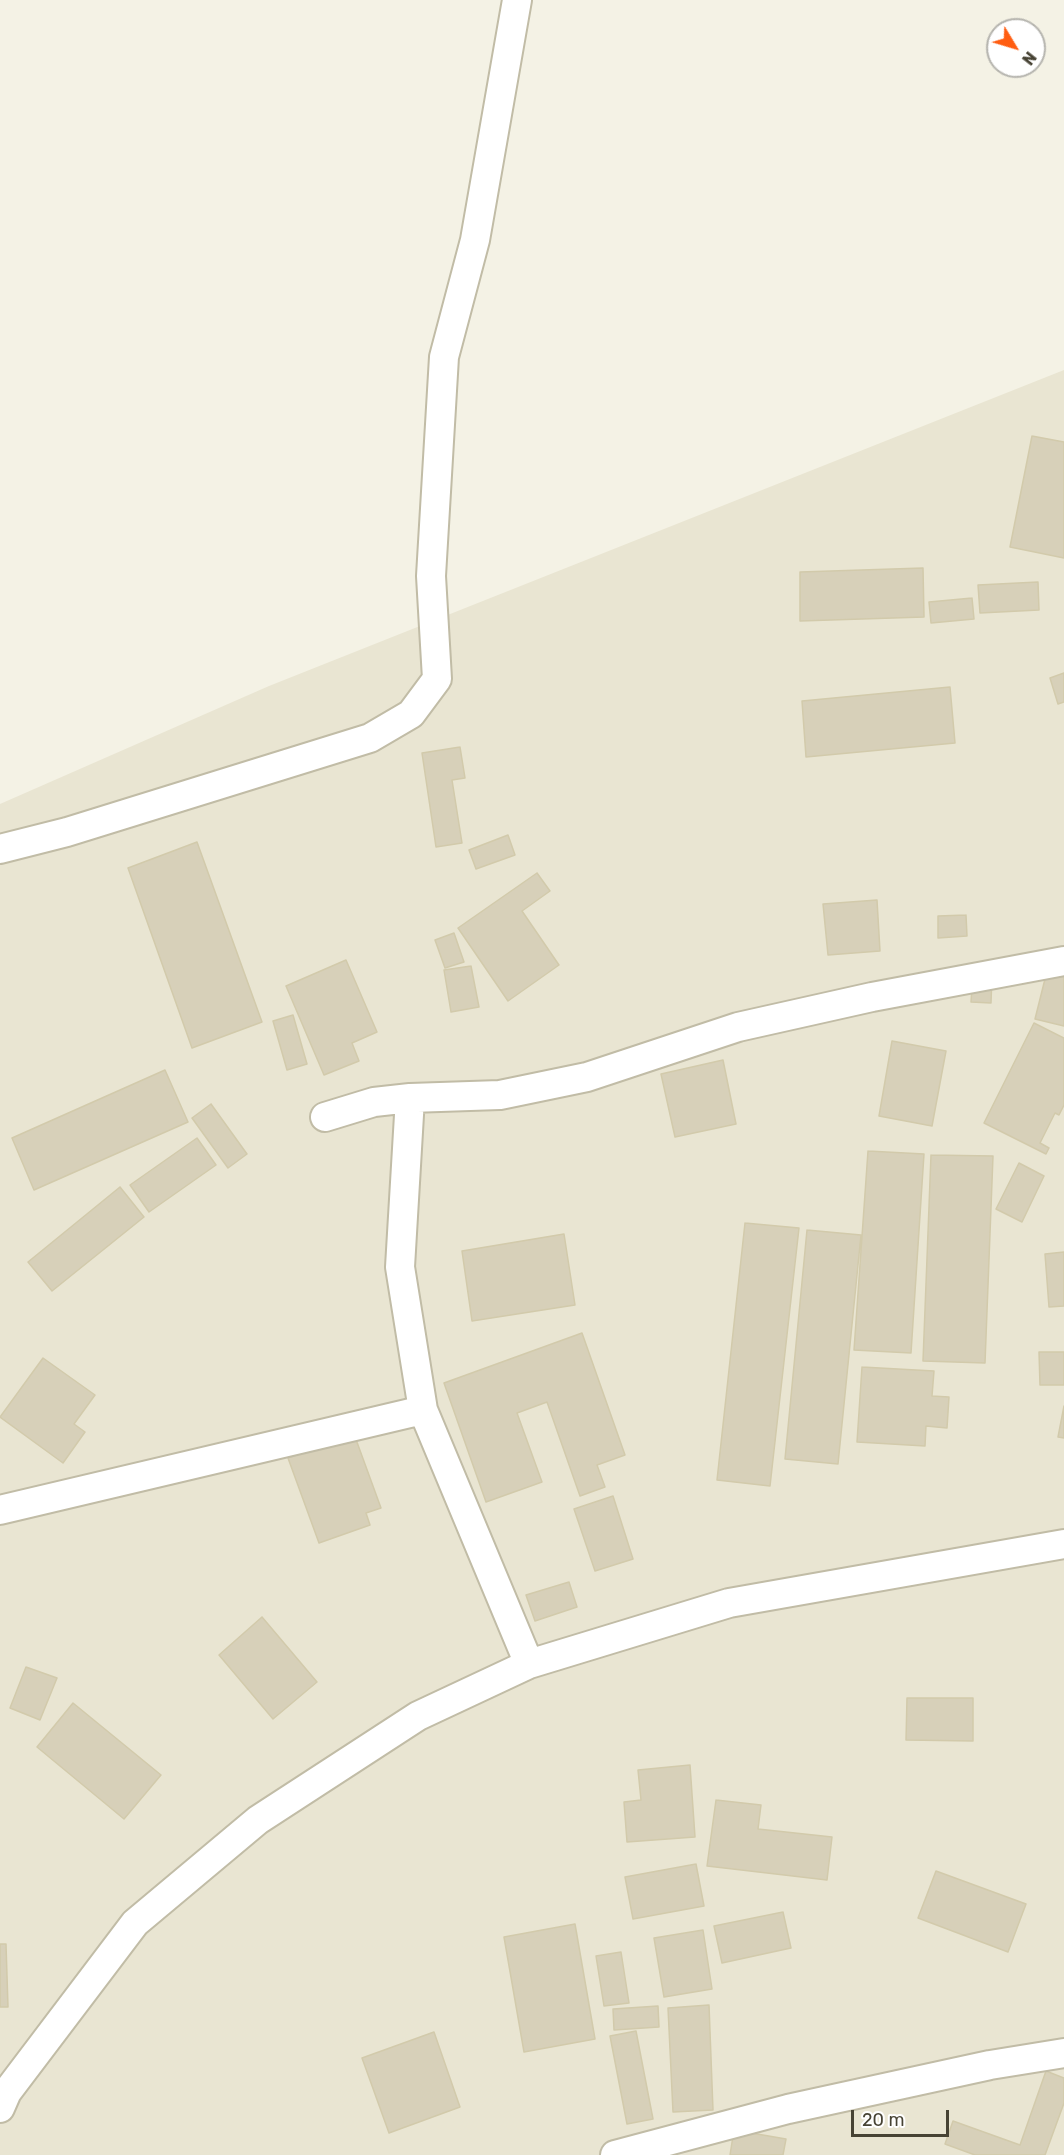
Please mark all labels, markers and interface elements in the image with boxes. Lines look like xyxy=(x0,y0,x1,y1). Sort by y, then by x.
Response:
north arrow xyxy=(986,18,1046,78)
text: N xyxy=(1018,48,1040,69)
scale bar xyxy=(854,2098,952,2136)
text: 20 m xyxy=(862,2109,904,2131)

